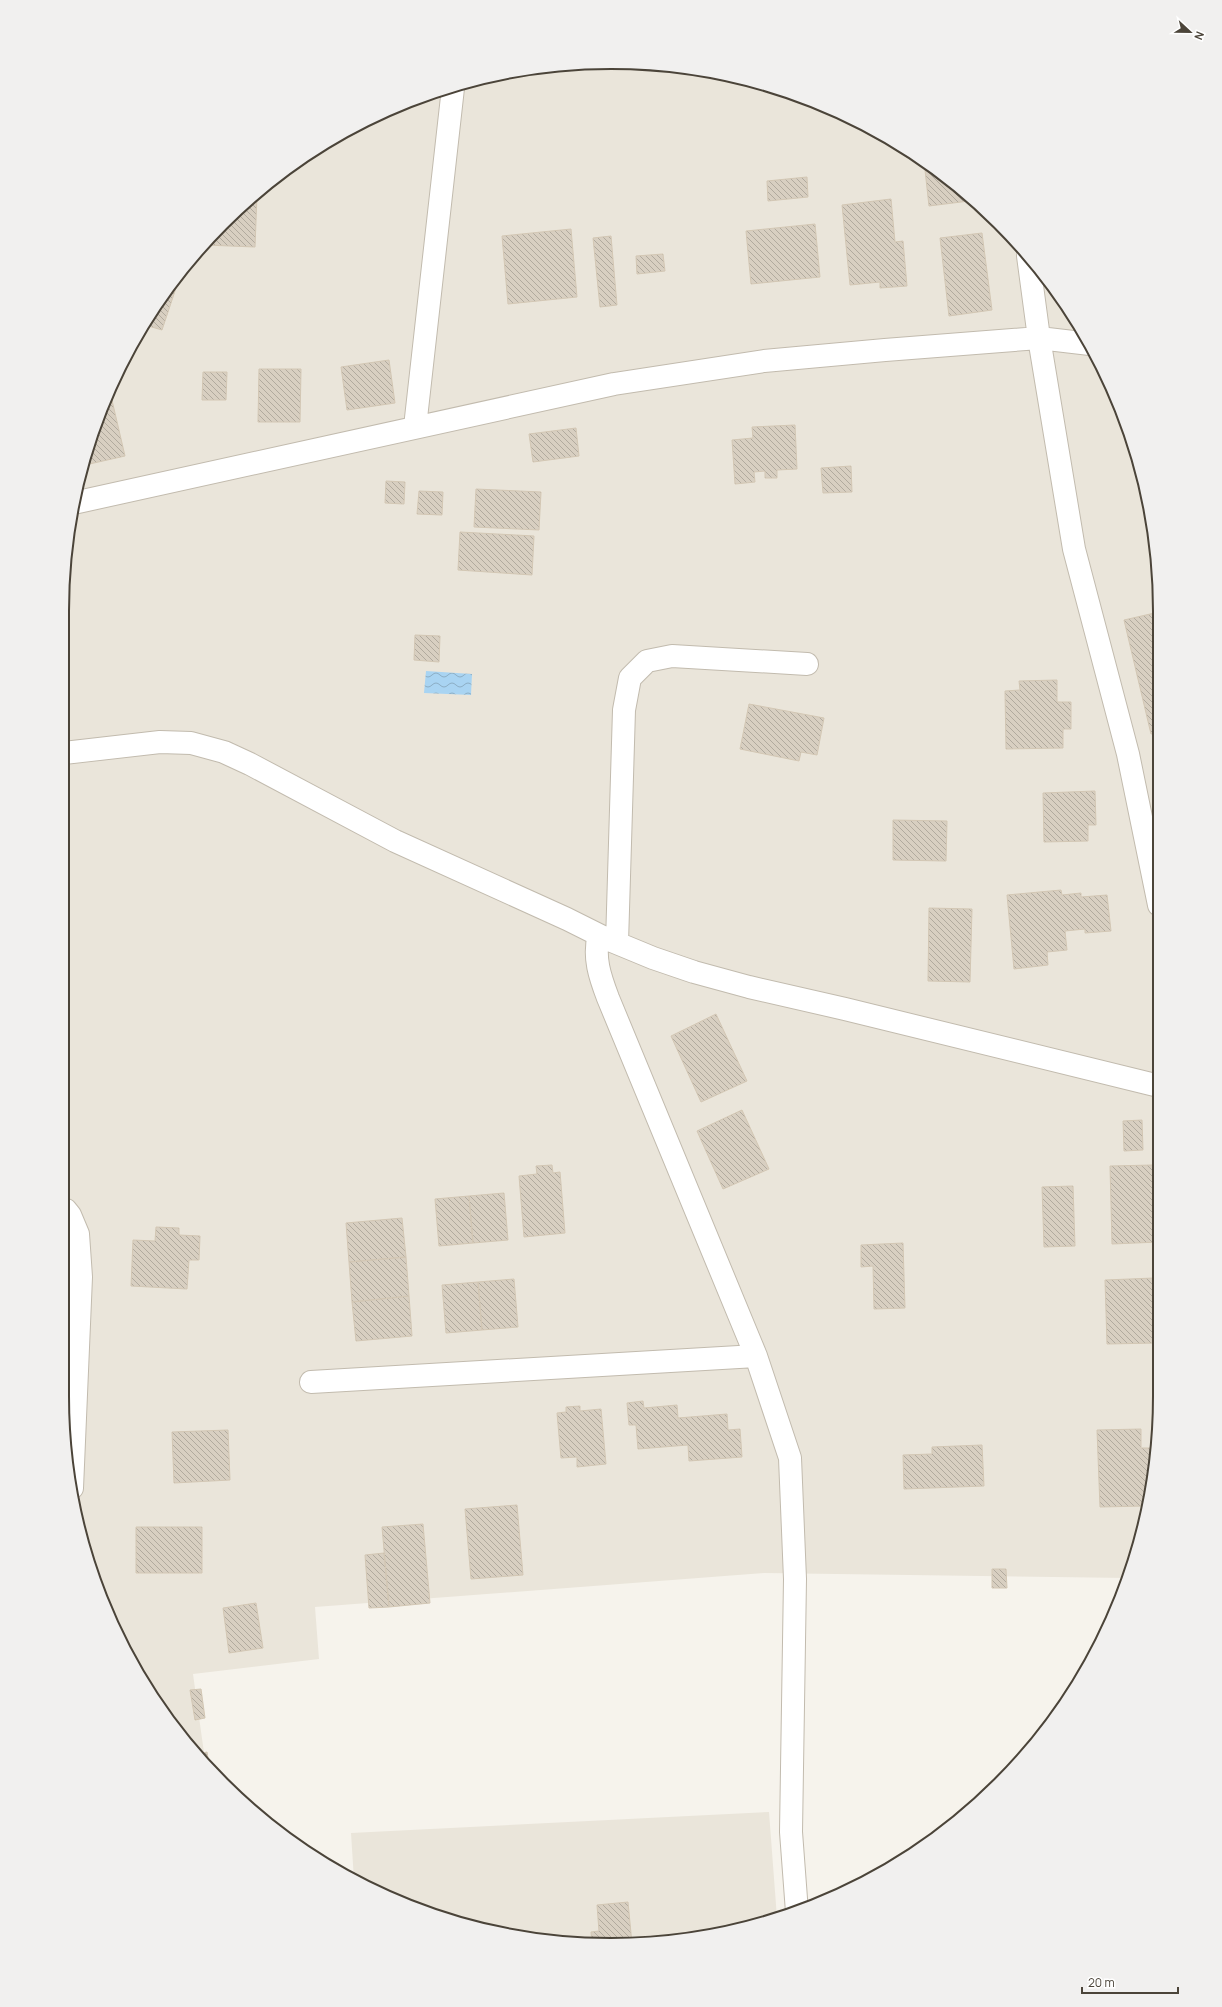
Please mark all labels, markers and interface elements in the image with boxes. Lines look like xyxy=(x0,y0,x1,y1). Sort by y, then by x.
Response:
north arrow xyxy=(1170,12,1210,52)
text: N xyxy=(1191,29,1208,42)
scale bar xyxy=(1082,1969,1178,1995)
text: 20 m xyxy=(1088,1974,1115,1991)

